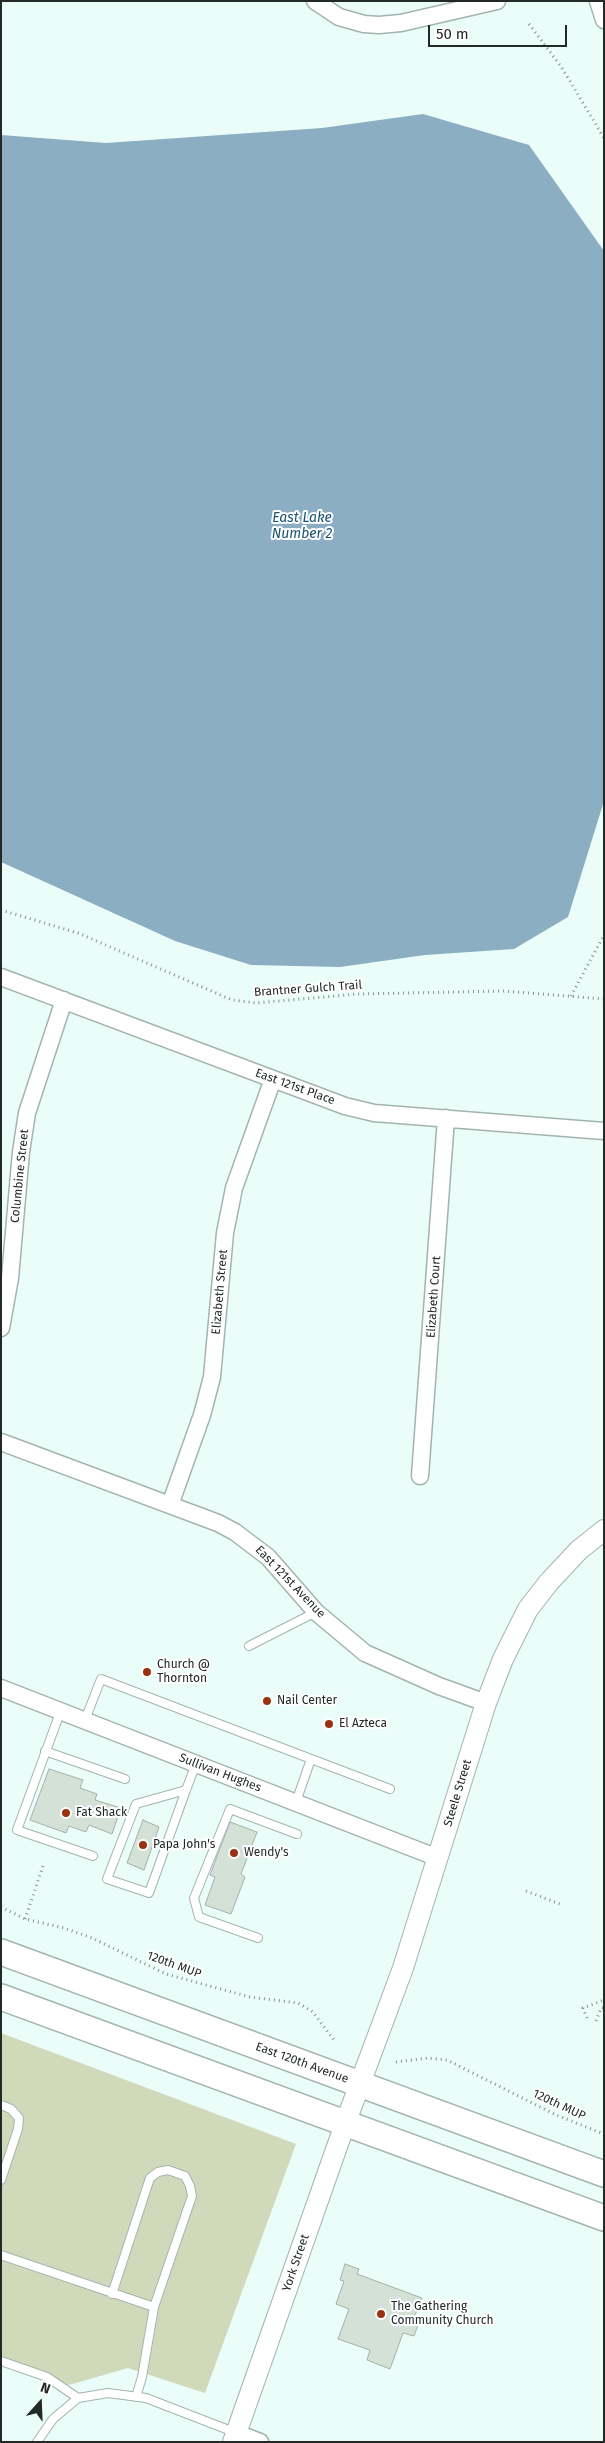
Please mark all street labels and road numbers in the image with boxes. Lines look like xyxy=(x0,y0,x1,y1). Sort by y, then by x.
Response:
street label: Brantner Gulch Trail xyxy=(254,978,362,1000)
street label: East 121st Place xyxy=(253,1066,337,1108)
street label: Columbine Street xyxy=(8,1128,32,1224)
street label: Elizabeth Street xyxy=(209,1249,231,1335)
street label: Elizabeth Court xyxy=(424,1255,444,1339)
street label: East 121st Avenue xyxy=(252,1543,328,1621)
street label: Sullivan Hughes xyxy=(177,1751,263,1795)
street label: Steele Street xyxy=(441,1758,475,1828)
street label: 120th MUP xyxy=(145,1949,203,1981)
street label: East 120th Avenue xyxy=(253,2039,351,2087)
street label: 120th MUP xyxy=(530,2087,588,2123)
street label: York Street xyxy=(280,2233,312,2293)

